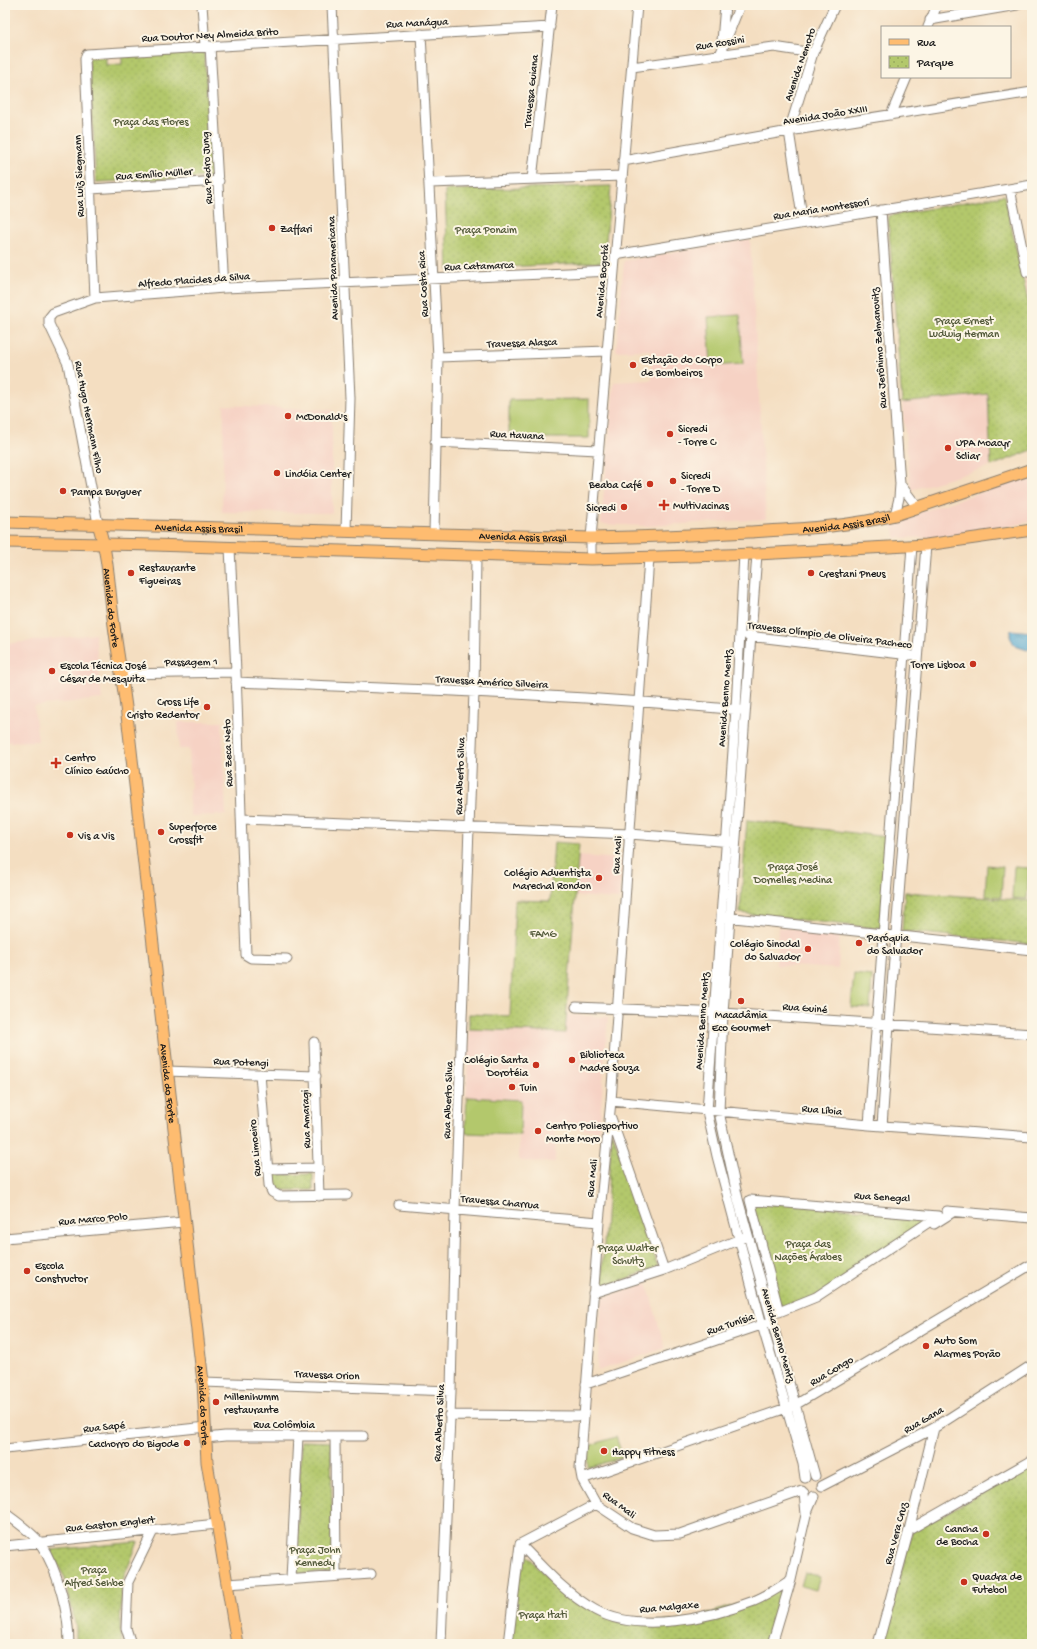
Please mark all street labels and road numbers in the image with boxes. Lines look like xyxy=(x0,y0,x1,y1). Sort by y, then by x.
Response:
street label: Rua Manágua xyxy=(386,16,449,32)
street label: Rua Doutor Ney Almeida Brito xyxy=(141,26,279,46)
street label: Avenida Nemoto xyxy=(783,26,819,103)
street label: Rua Rossini xyxy=(695,34,746,54)
street label: Travessa Guiana xyxy=(522,53,542,129)
street label: Avenida João XXIII xyxy=(782,103,869,129)
street label: Rua Pedro Jung xyxy=(200,131,216,204)
street label: Rua Luiz Siegmann xyxy=(73,134,87,217)
street label: Rua Emílio Müller xyxy=(115,166,194,184)
street label: Rua Maria Montessori xyxy=(772,196,870,224)
street label: Avenida Panamericana xyxy=(326,215,342,320)
street label: Avenida Bogotá xyxy=(594,243,612,318)
street label: Rua Costa Rica xyxy=(416,249,432,317)
street label: Rua Catamarca xyxy=(444,260,515,274)
street label: Alfredo Placides da Silva xyxy=(138,270,251,291)
street label: Rua Jerônimo Zelmanovitz xyxy=(870,286,890,409)
street label: Travessa Alasca xyxy=(486,337,558,351)
street label: Rua Hugo Herrmann Filho xyxy=(71,360,105,475)
street label: Rua Havana xyxy=(489,429,545,443)
street label: Avenida Assis Brasil xyxy=(802,512,892,537)
street label: Avenida Assis Brasil xyxy=(155,522,244,537)
street label: Avenida Assis Brasil xyxy=(479,531,567,545)
street label: Avenida do Forte xyxy=(100,567,121,649)
street label: Travessa Olímpio de Oliveira Pacheco xyxy=(746,620,913,652)
street label: Avenida Benno Mentz xyxy=(717,648,735,747)
street label: Passagem 1 xyxy=(163,657,218,669)
street label: Travessa Américo Silveira xyxy=(434,674,549,692)
street label: Rua Zeca Neto xyxy=(222,718,236,787)
street label: Rua Alberto Silva xyxy=(454,736,468,815)
street label: Rua Mali xyxy=(611,836,625,875)
street label: Avenida Benno Mentz xyxy=(694,971,712,1070)
street label: Rua Guiné xyxy=(782,1001,828,1017)
street label: Avenida do Forte xyxy=(156,1043,177,1124)
street label: Rua Potengi xyxy=(213,1056,269,1070)
street label: Rua Alberto Silva xyxy=(442,1060,456,1139)
street label: Rua Amaragi xyxy=(300,1089,314,1148)
street label: Rua Líbia xyxy=(801,1103,843,1119)
street label: Rua Limoeiro xyxy=(247,1119,264,1177)
street label: Rua Mali xyxy=(585,1159,601,1198)
street label: Rua Senegal xyxy=(854,1191,911,1205)
street label: Travessa Charrua xyxy=(459,1194,540,1212)
street label: Rua Marco Polo xyxy=(58,1211,128,1229)
street label: Avenida Benno Mentz xyxy=(758,1287,797,1385)
street label: Rua Tunísia xyxy=(705,1311,757,1339)
street label: Rua Congo xyxy=(808,1354,856,1389)
street label: Avenida do Forte xyxy=(193,1365,210,1446)
street label: Travessa Orion xyxy=(293,1369,361,1383)
street label: Rua Alberto Silva xyxy=(432,1383,448,1462)
street label: Rua Gana xyxy=(902,1404,947,1437)
street label: Rua Sapé xyxy=(83,1420,126,1436)
street label: Rua Colômbia xyxy=(253,1420,316,1432)
street label: Rua Mali xyxy=(600,1489,638,1522)
street label: Rua Vera Cruz xyxy=(883,1500,911,1566)
street label: Rua Gaston Englert xyxy=(65,1514,157,1536)
street label: Rua Malgaxe xyxy=(639,1599,700,1617)

